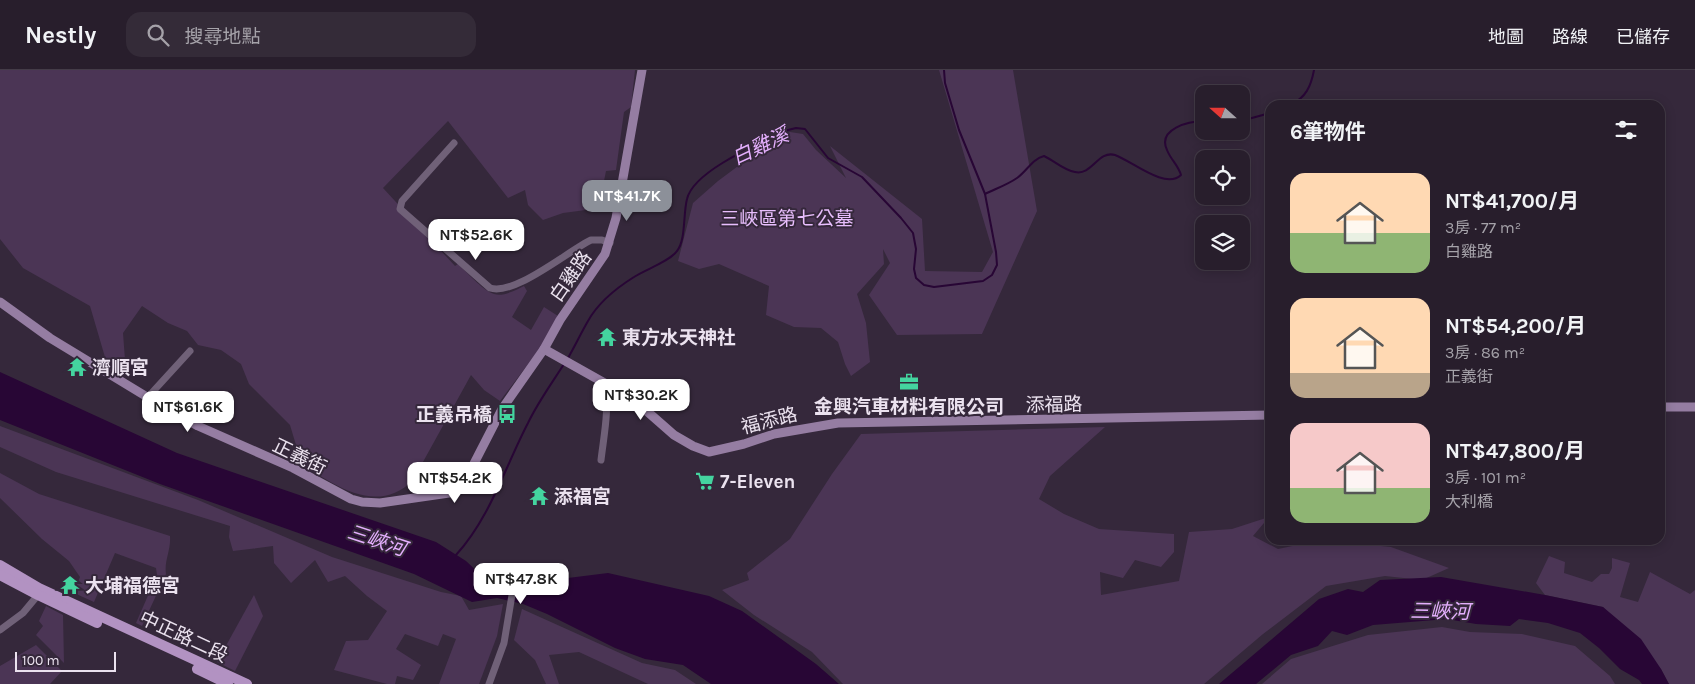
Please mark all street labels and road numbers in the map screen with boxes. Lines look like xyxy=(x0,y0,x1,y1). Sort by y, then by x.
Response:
street label: 白雞路 xyxy=(545,247,596,306)
street label: 添福路 xyxy=(1025,394,1083,416)
street label: 福添路 xyxy=(739,403,800,439)
street label: 正義街 xyxy=(269,435,330,479)
street label: 中正路二段 xyxy=(136,607,231,667)

